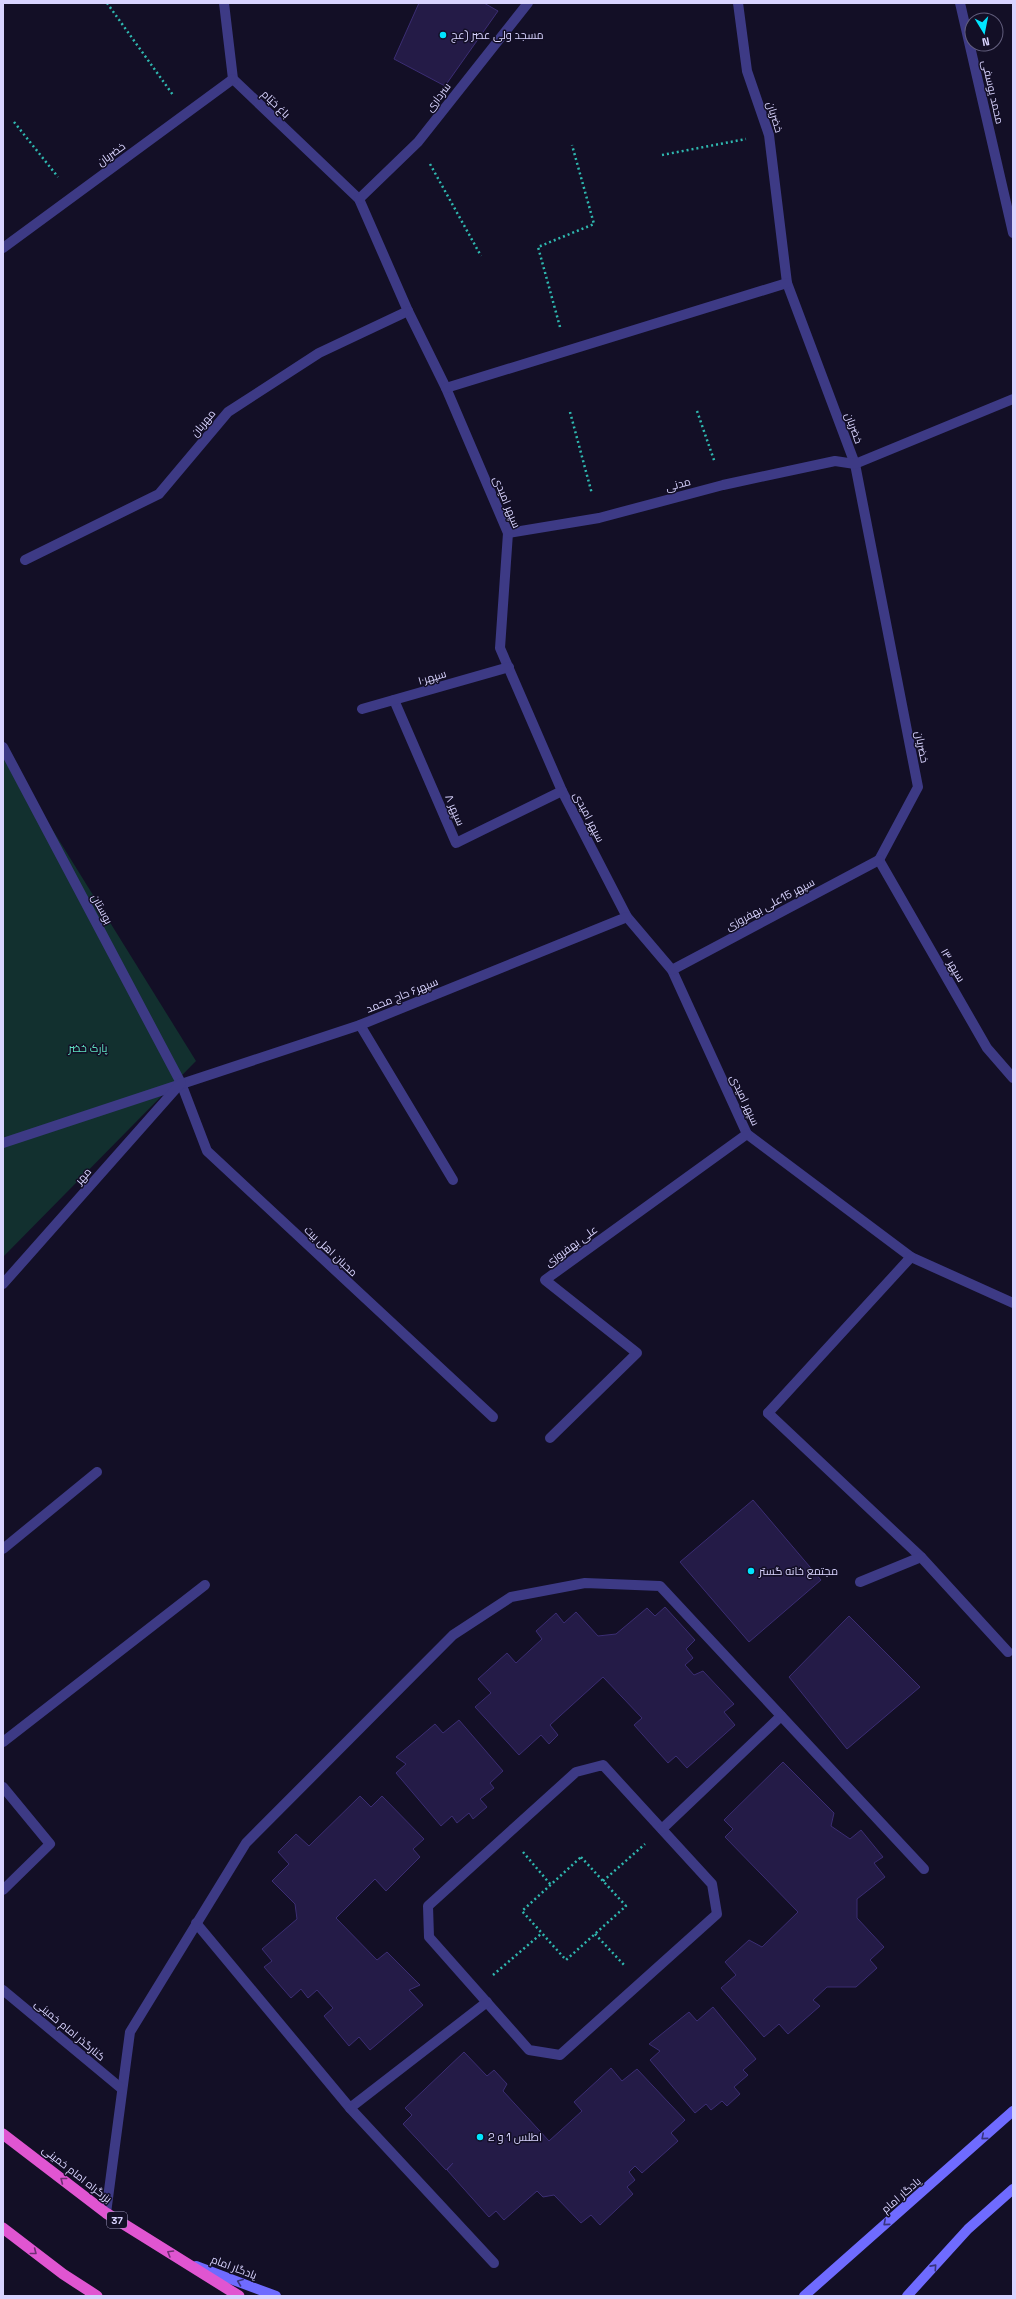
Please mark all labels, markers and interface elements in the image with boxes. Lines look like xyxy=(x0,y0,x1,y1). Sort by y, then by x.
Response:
north arrow xyxy=(964,12,1004,52)
place label: مسجد ولی عصر (عج xyxy=(451,28,544,43)
marker: مسجد ولی عصر (عج xyxy=(438,30,448,40)
text: N xyxy=(981,34,991,49)
street label: محمد یوسفی xyxy=(979,59,1007,125)
street label: سرداری xyxy=(422,80,454,114)
street label: باغ خیّام xyxy=(258,87,293,122)
street label: خضریان xyxy=(764,100,786,134)
street label: خضریان xyxy=(94,139,128,169)
street label: مهربان xyxy=(188,407,218,439)
street label: خضریان xyxy=(842,411,866,445)
street label: سپهر امیدی xyxy=(490,474,524,530)
street label: مدنی xyxy=(664,474,692,494)
street label: سپهر۱۰ xyxy=(416,666,448,688)
street label: خضریان xyxy=(912,730,932,764)
street label: سپهر امیدی xyxy=(570,789,608,845)
street label: سپهر ۸ xyxy=(442,792,468,828)
street label: سپهر 15علی بهفروزی xyxy=(723,875,817,933)
street label: بوستان xyxy=(88,891,116,927)
street label: سپهر ۱۳ xyxy=(938,946,968,984)
street label: سپهر۶ حاج محمد xyxy=(364,974,440,1017)
park label: پارک خضر xyxy=(68,1041,108,1055)
street label: سپهر امیدی xyxy=(727,1072,763,1128)
street label: مهر xyxy=(71,1165,94,1188)
street label: علی بهفروزی xyxy=(542,1222,600,1270)
street label: محبان اهل بیت xyxy=(301,1223,361,1279)
place label: مجتمع خانه گستر xyxy=(758,1564,838,1579)
marker: مجتمع خانه گستر xyxy=(746,1566,756,1576)
street label: کنارگذر امام خمینی xyxy=(31,1996,108,2064)
place label: اطلس 1 و 2 xyxy=(488,2130,542,2144)
marker: اطلس 1 و 2 xyxy=(475,2132,485,2142)
one-way arrow xyxy=(981,2133,989,2140)
street label: بزرگراه امام خمینی xyxy=(39,2142,115,2206)
street label: یادگار امام xyxy=(878,2174,924,2217)
one-way arrow xyxy=(60,2178,67,2185)
road number: 37 xyxy=(107,2212,127,2228)
one-way arrow xyxy=(884,2219,891,2226)
one-way arrow xyxy=(29,2247,36,2254)
one-way arrow xyxy=(167,2250,174,2257)
street label: یادگار امام xyxy=(209,2252,259,2283)
one-way arrow xyxy=(929,2264,936,2272)
one-way arrow xyxy=(236,2279,243,2287)

